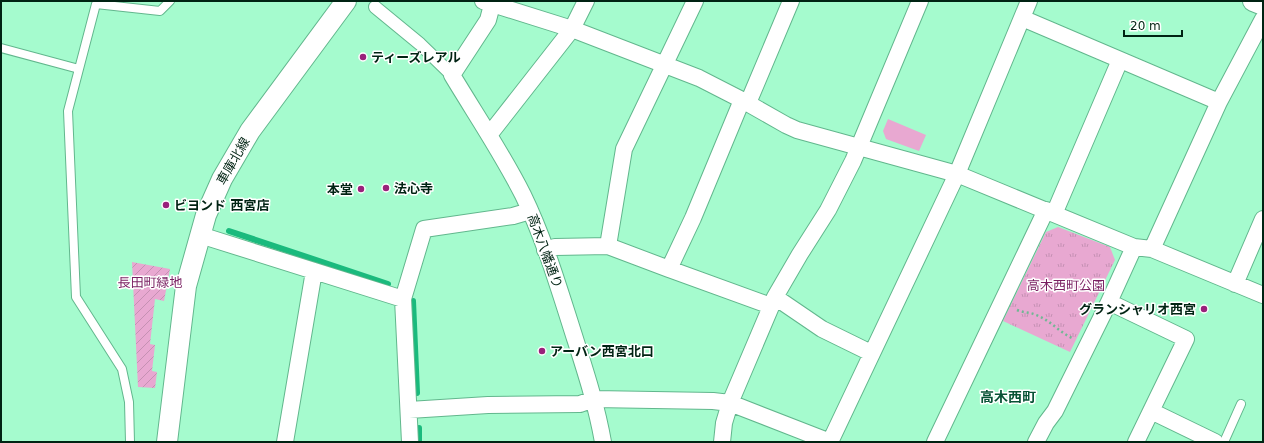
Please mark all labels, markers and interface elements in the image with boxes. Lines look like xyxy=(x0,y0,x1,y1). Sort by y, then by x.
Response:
scale bar xyxy=(1124,12,1182,38)
text: 20 m xyxy=(1130,19,1161,33)
place label: ティーズレアル xyxy=(371,50,460,65)
marker: ティーズレアル xyxy=(358,52,368,62)
street label: 車庫北線 xyxy=(214,135,252,187)
place label: 法心寺 xyxy=(394,181,433,196)
place label: 本堂 xyxy=(327,182,353,197)
marker: 法心寺 xyxy=(381,183,391,193)
marker: 本堂 xyxy=(356,184,366,194)
place label: ビヨンド 西宮店 xyxy=(174,198,270,213)
marker: ビヨンド 西宮店 xyxy=(161,200,171,210)
street label: 高木八幡通り xyxy=(525,212,565,290)
park label: 長田町緑地 xyxy=(117,275,183,290)
park label: 高木西町公園 xyxy=(1027,278,1105,293)
place label: グランシャリオ西宮 xyxy=(1079,302,1196,317)
marker: グランシャリオ西宮 xyxy=(1199,304,1209,314)
place label: アーバン西宮北口 xyxy=(550,344,654,359)
marker: アーバン西宮北口 xyxy=(537,346,547,356)
district label: 高木西町 xyxy=(980,389,1036,405)

